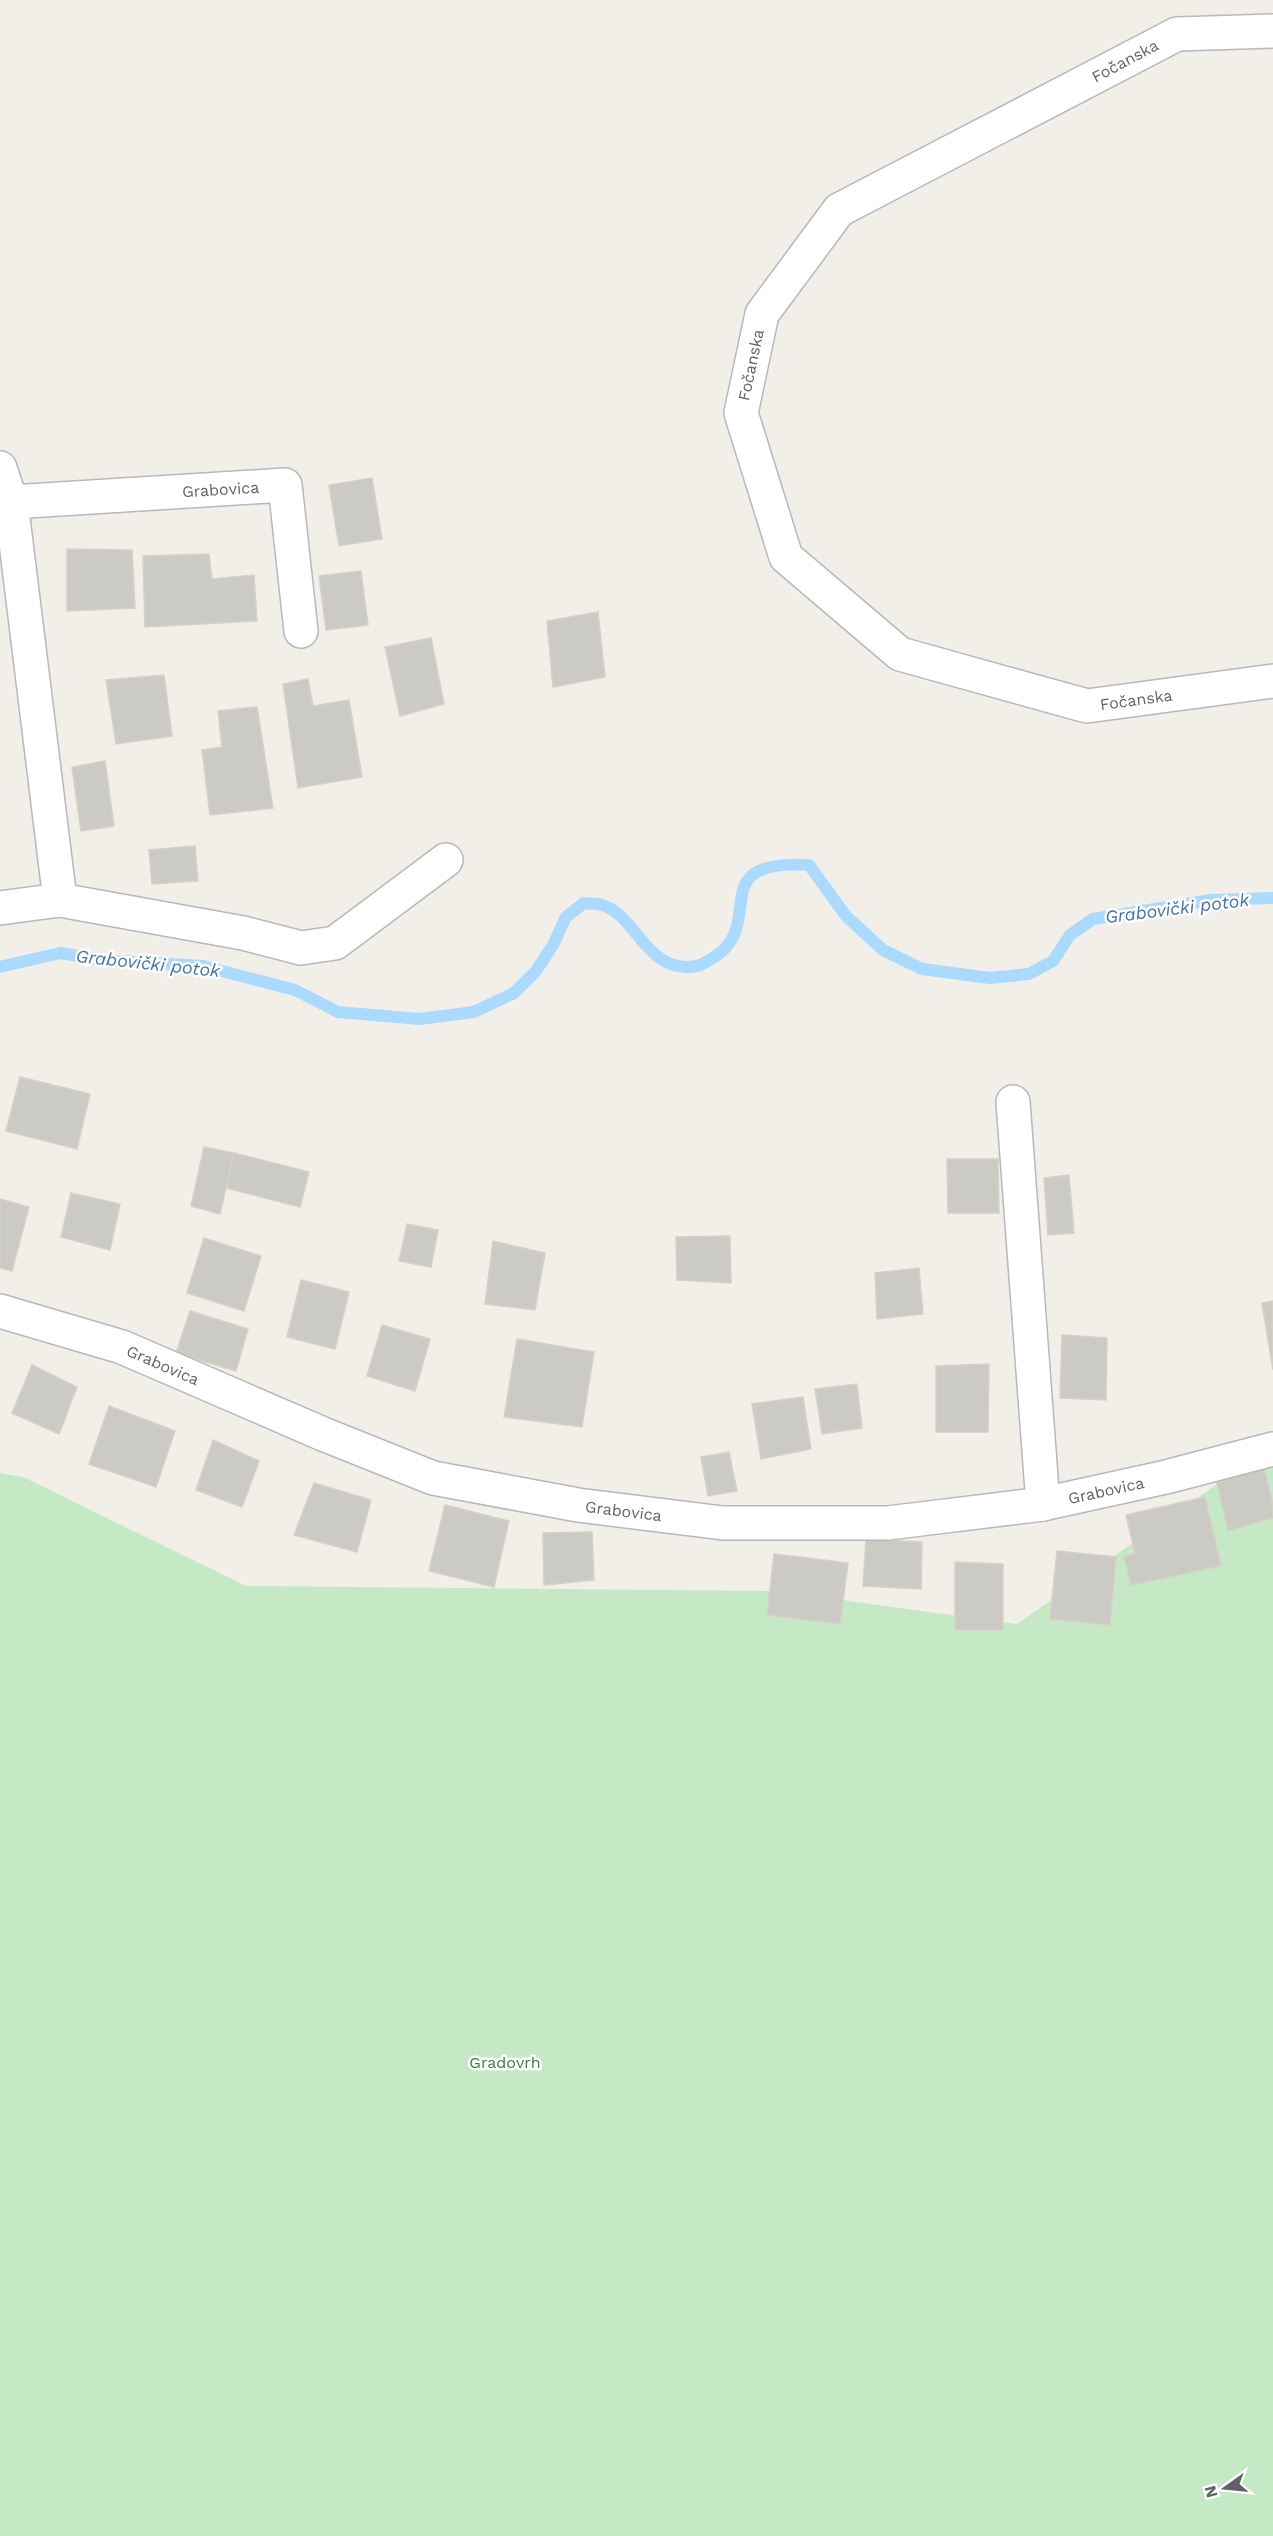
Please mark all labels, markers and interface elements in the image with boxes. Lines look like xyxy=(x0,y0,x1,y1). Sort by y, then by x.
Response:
street label: Fočanska xyxy=(1088,36,1162,86)
street label: Fočanska xyxy=(734,327,768,403)
street label: Grabovica xyxy=(181,477,260,501)
street label: Fočanska xyxy=(1099,685,1174,714)
water label: Grabovički potok xyxy=(1104,889,1251,927)
water label: Grabovički potok xyxy=(75,945,222,981)
street label: Grabovica xyxy=(124,1341,202,1389)
street label: Grabovica xyxy=(1066,1473,1146,1508)
street label: Grabovica xyxy=(584,1496,663,1525)
park label: Gradovrh xyxy=(469,2053,541,2072)
north arrow xyxy=(1195,2458,1255,2518)
text: N xyxy=(1200,2484,1222,2500)

